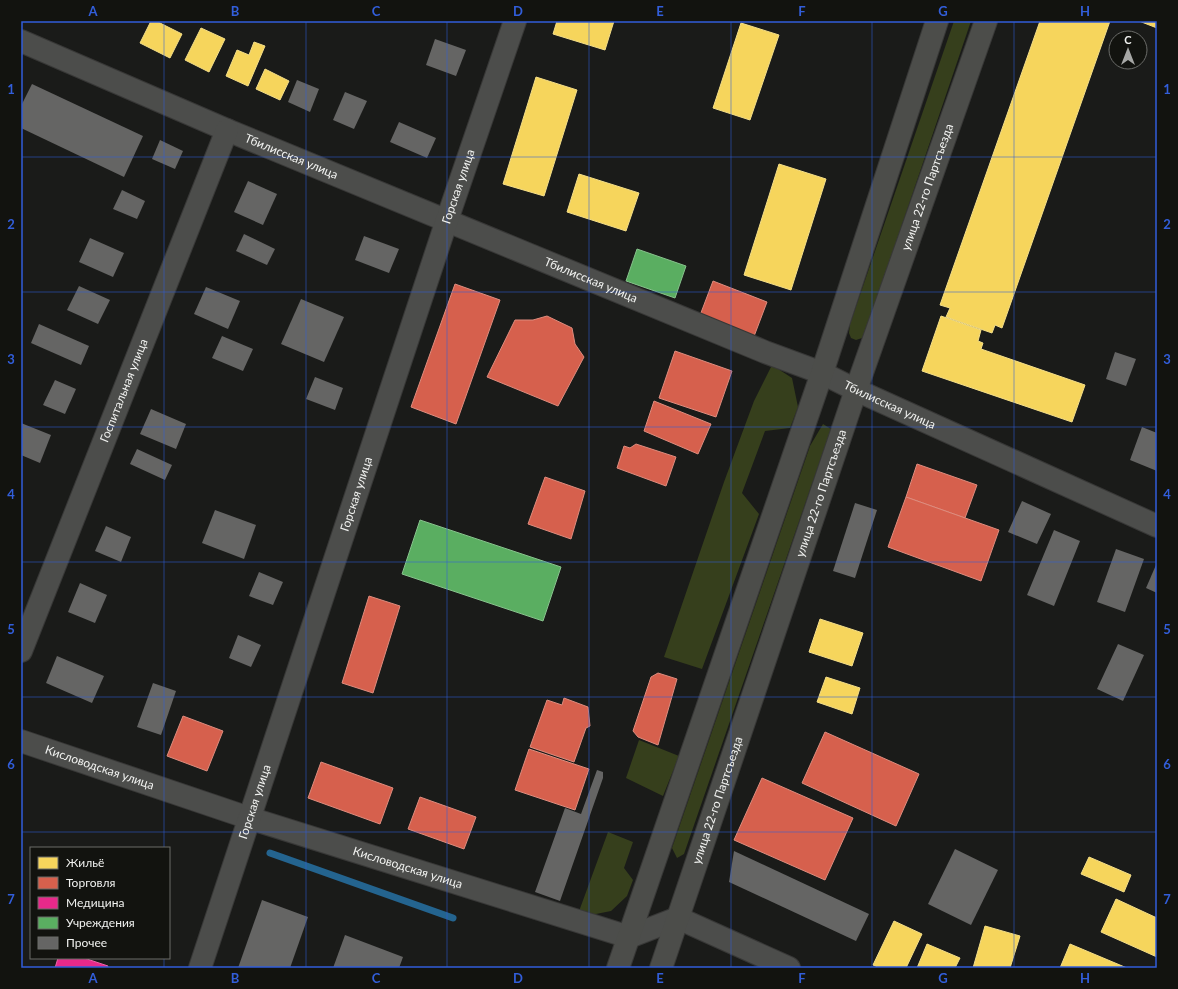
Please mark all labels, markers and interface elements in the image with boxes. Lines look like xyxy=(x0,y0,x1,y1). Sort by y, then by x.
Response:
text: A xyxy=(87,3,98,19)
text: B xyxy=(231,3,240,19)
text: C xyxy=(372,3,381,19)
text: D xyxy=(513,3,523,19)
text: E xyxy=(656,3,664,19)
text: F xyxy=(798,3,806,19)
text: G xyxy=(938,3,948,19)
text: H xyxy=(1080,3,1090,19)
north arrow xyxy=(1108,30,1148,70)
text: С xyxy=(1124,33,1132,46)
text: 1 xyxy=(7,81,15,97)
text: 1 xyxy=(1163,81,1171,97)
street label: улица 22-го Партсъезда xyxy=(898,121,956,253)
street label: Тбилисская улица xyxy=(243,130,340,182)
street label: Горская улица xyxy=(438,147,478,226)
text: 2 xyxy=(7,216,15,232)
text: 2 xyxy=(1163,216,1171,232)
street label: Тбилисская улица xyxy=(542,254,640,306)
street label: Госпитальная улица xyxy=(96,337,151,444)
text: 3 xyxy=(7,351,15,367)
text: 3 xyxy=(1163,351,1171,367)
street label: Тбилисская улица xyxy=(841,377,938,432)
street label: улица 22-го Партсъезда xyxy=(792,427,849,559)
street label: Горская улица xyxy=(337,455,375,533)
text: 4 xyxy=(7,486,15,502)
text: 4 xyxy=(1163,486,1171,502)
text: 5 xyxy=(7,621,15,637)
text: 5 xyxy=(1163,621,1171,637)
street label: улица 22-го Партсъезда xyxy=(689,734,746,866)
street label: Кисловодская улица xyxy=(43,742,156,792)
text: 6 xyxy=(7,756,15,772)
text: 6 xyxy=(1163,756,1171,772)
street label: Горская улица xyxy=(235,762,274,841)
street label: Кисловодская улица xyxy=(351,843,465,891)
legend xyxy=(30,847,170,959)
text: Жильё xyxy=(66,855,104,870)
text: Торговля xyxy=(66,875,116,890)
text: 7 xyxy=(7,891,15,907)
text: 7 xyxy=(1163,891,1171,907)
text: Медицина xyxy=(66,895,124,910)
text: Учреждения xyxy=(66,915,135,930)
text: Прочее xyxy=(66,935,107,950)
text: A xyxy=(87,970,98,986)
text: B xyxy=(231,970,240,986)
text: C xyxy=(372,970,381,986)
text: D xyxy=(513,970,523,986)
text: E xyxy=(656,970,664,986)
text: F xyxy=(798,970,806,986)
text: G xyxy=(938,970,948,986)
text: H xyxy=(1080,970,1090,986)

